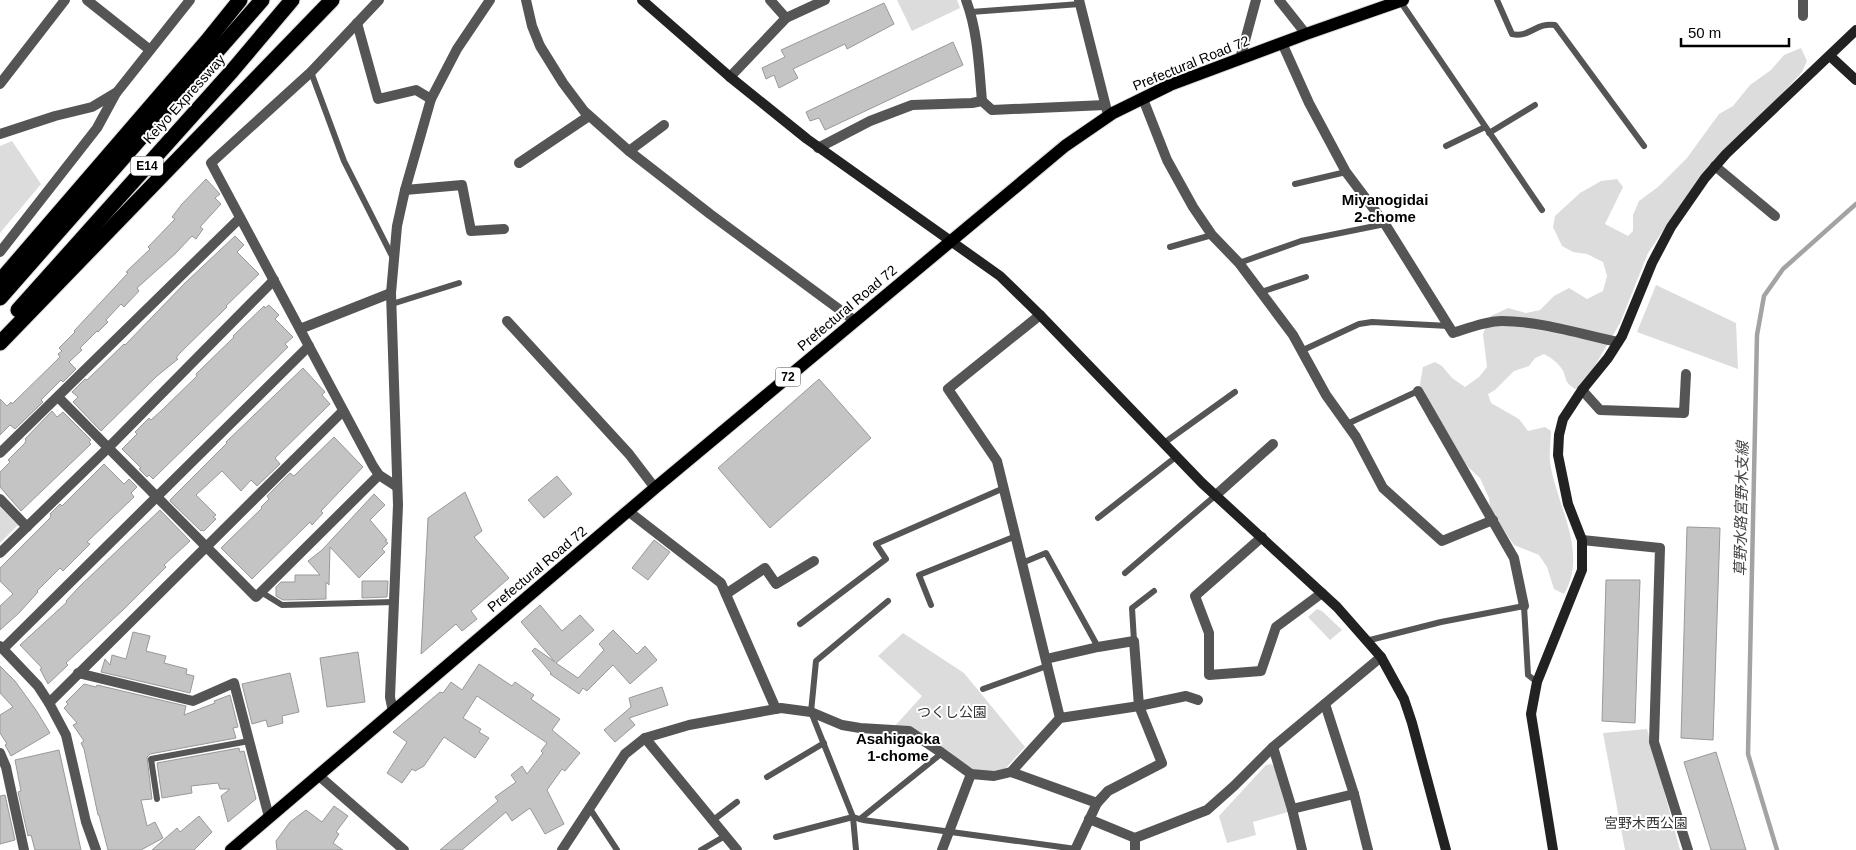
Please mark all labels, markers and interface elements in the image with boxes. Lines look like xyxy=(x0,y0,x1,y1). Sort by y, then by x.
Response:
scale bar xyxy=(1681,15,1788,47)
text: 50 m xyxy=(1688,24,1721,41)
street label: Prefectural Road 72 xyxy=(1130,32,1252,94)
street label: Keiyo Expressway xyxy=(140,51,228,147)
road number: E14 xyxy=(131,157,163,176)
district label: Miyanogidai 2-chome xyxy=(1342,191,1428,225)
street label: Prefectural Road 72 xyxy=(794,262,900,354)
road number: 72 xyxy=(776,368,800,387)
water label: 草野水路宮野木支線 xyxy=(1731,439,1751,577)
street label: Prefectural Road 72 xyxy=(484,523,590,615)
park label: つくし公園 xyxy=(917,704,987,720)
district label: Asahigaoka 1-chome xyxy=(856,730,941,764)
park label: 宮野木西公園 xyxy=(1604,815,1688,831)

